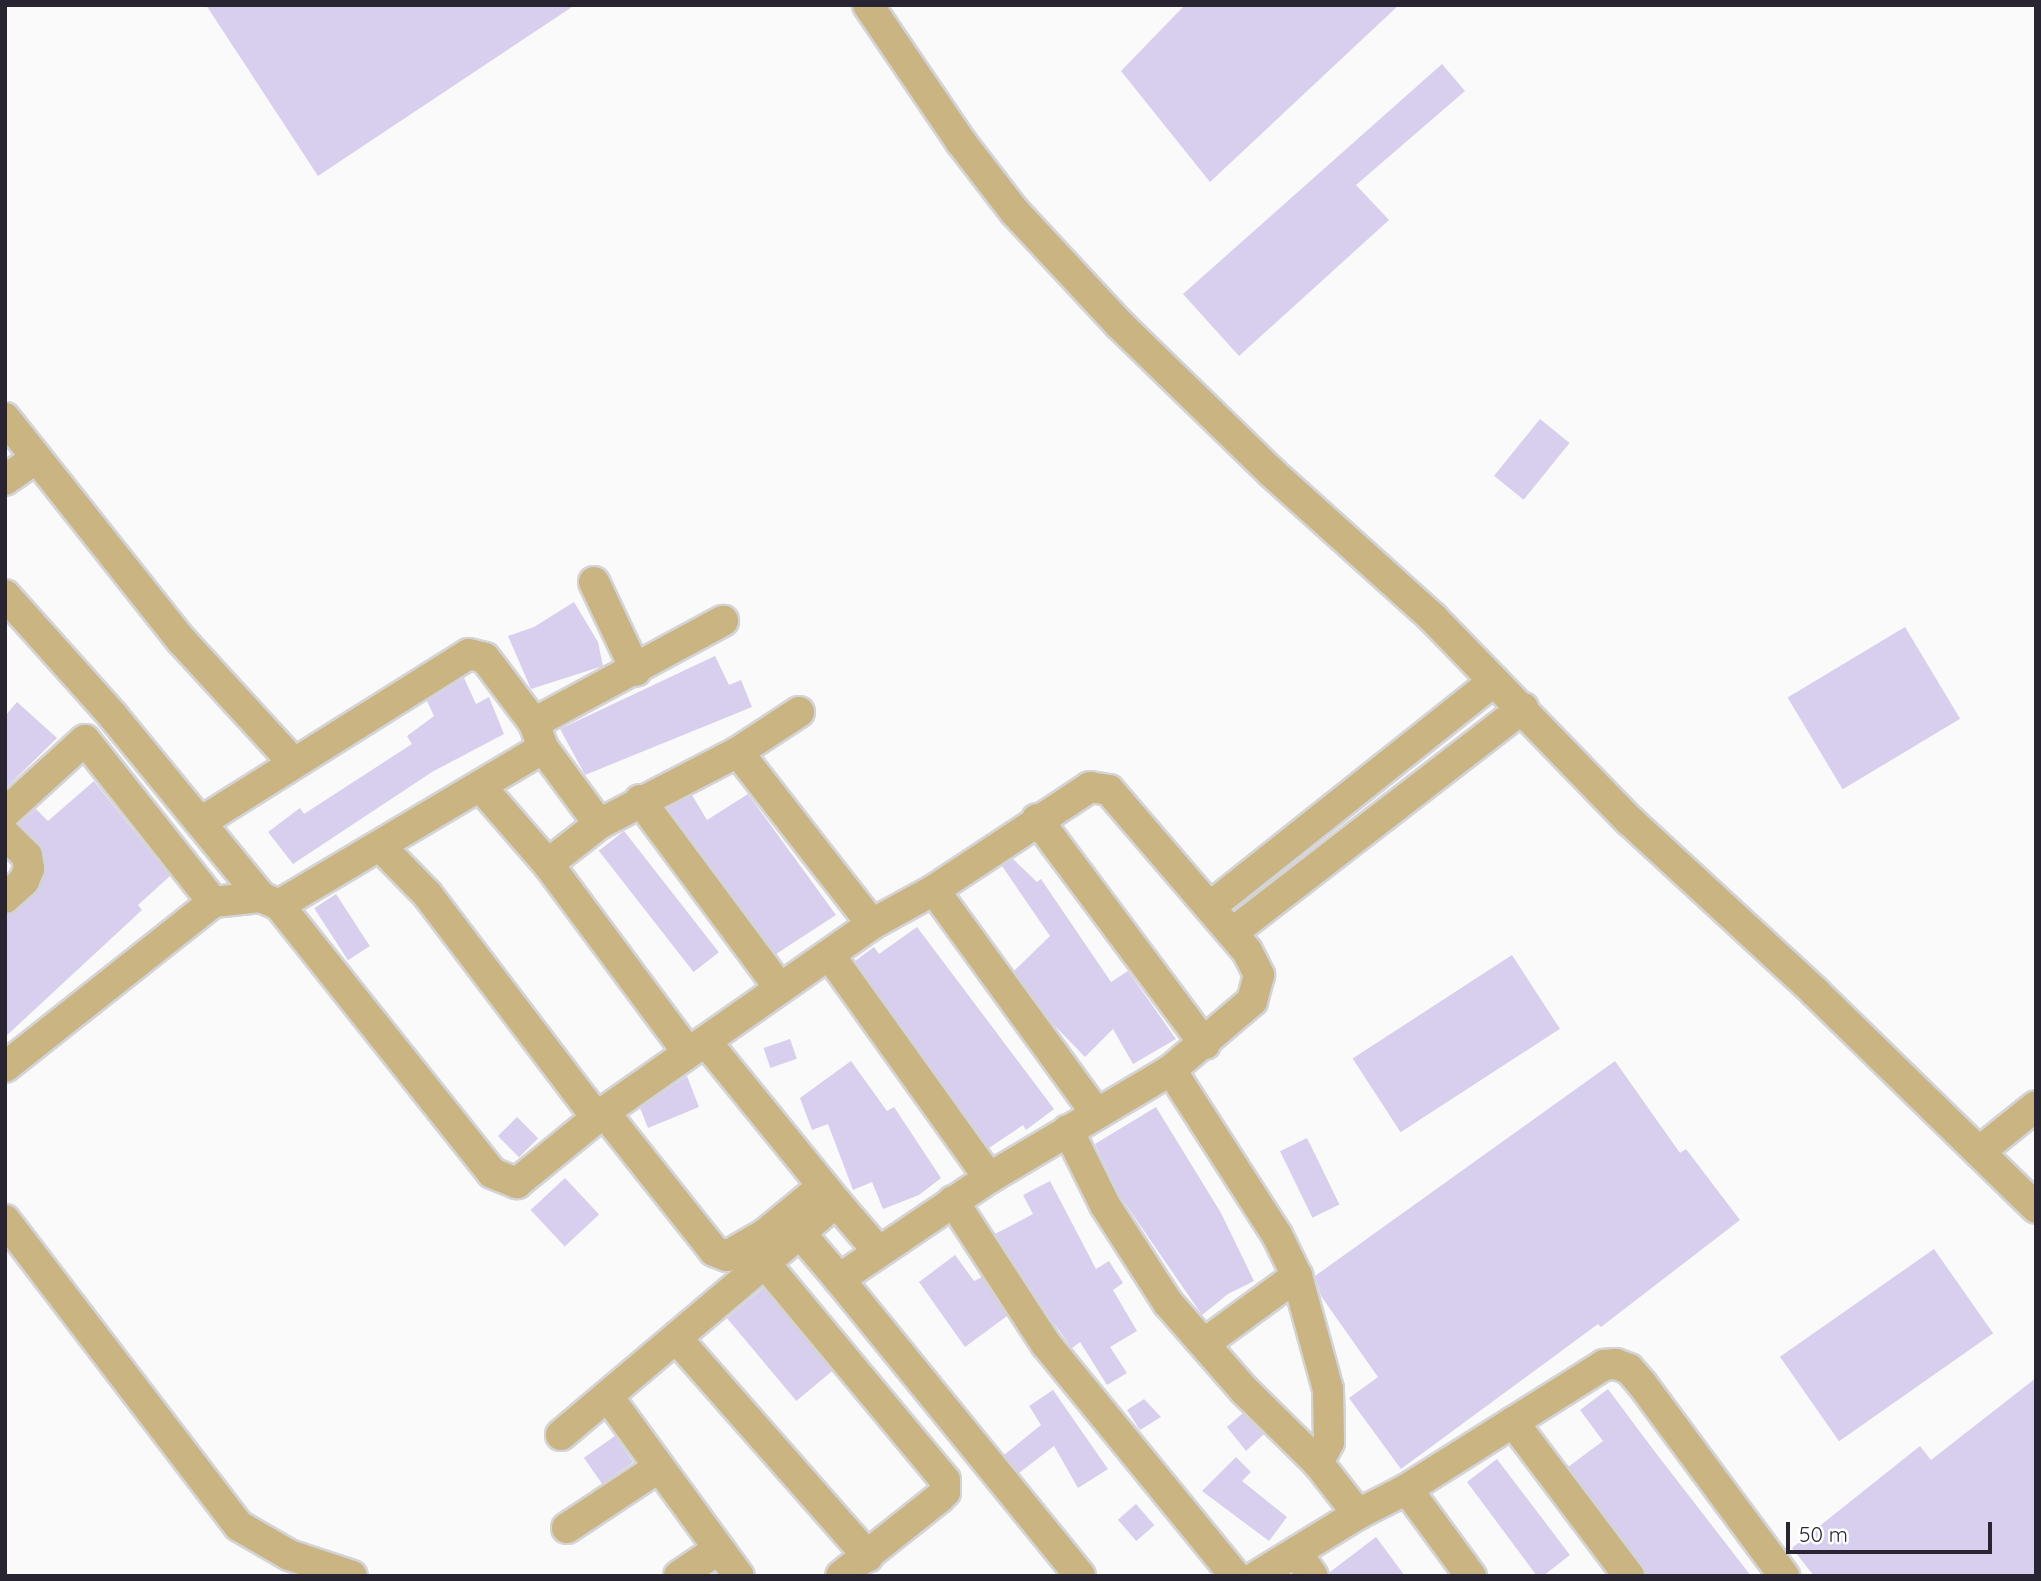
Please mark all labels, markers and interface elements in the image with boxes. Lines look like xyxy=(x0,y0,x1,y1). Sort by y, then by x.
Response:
scale bar xyxy=(1789,1508,1996,1552)
text: 50 m xyxy=(1799,1521,1848,1547)

